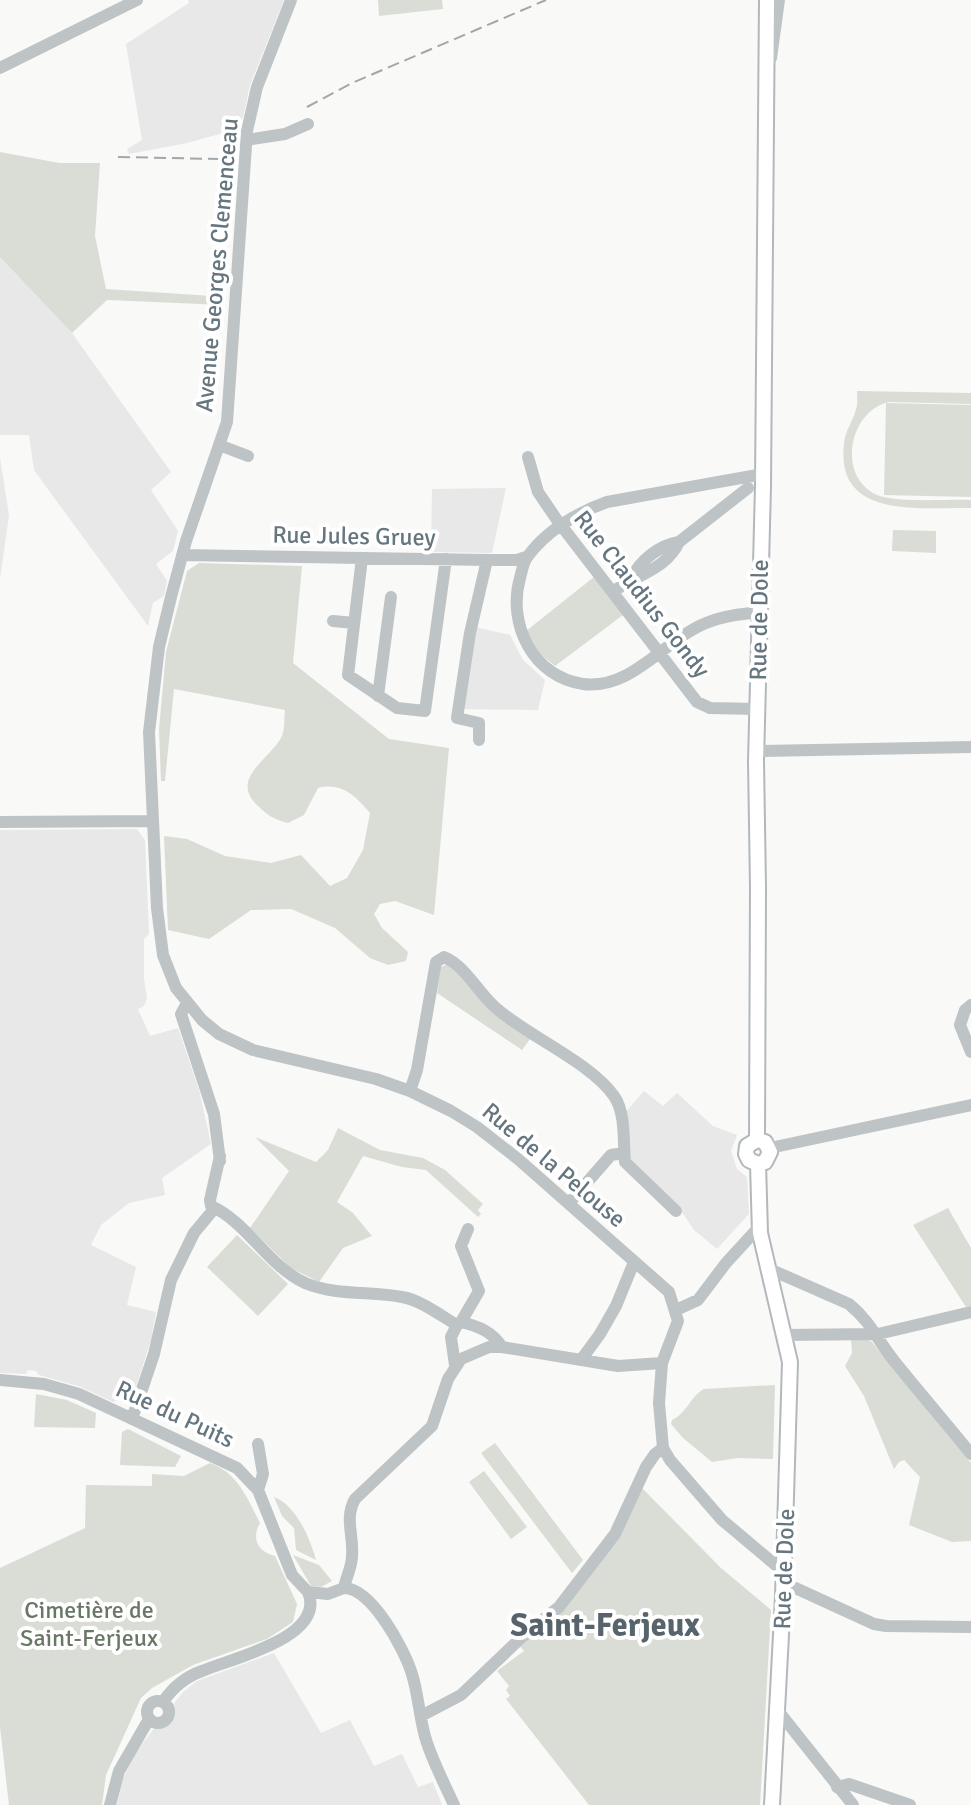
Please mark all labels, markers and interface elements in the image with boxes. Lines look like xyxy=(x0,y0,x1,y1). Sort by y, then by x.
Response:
street label: Avenue Georges Clemenceau xyxy=(189,117,245,413)
street label: Rue Claudius Gondy xyxy=(567,504,717,684)
street label: Rue Jules Gruey xyxy=(272,520,436,552)
street label: Rue de Dole xyxy=(743,559,775,681)
street label: Rue de la Pelouse xyxy=(476,1096,632,1234)
street label: Rue du Puits xyxy=(111,1374,239,1454)
street label: Rue de Dole xyxy=(767,1508,801,1630)
park label: Cimetière de Saint-Ferjeux xyxy=(20,1595,158,1653)
district label: Saint-Ferjeux xyxy=(510,1606,700,1645)

